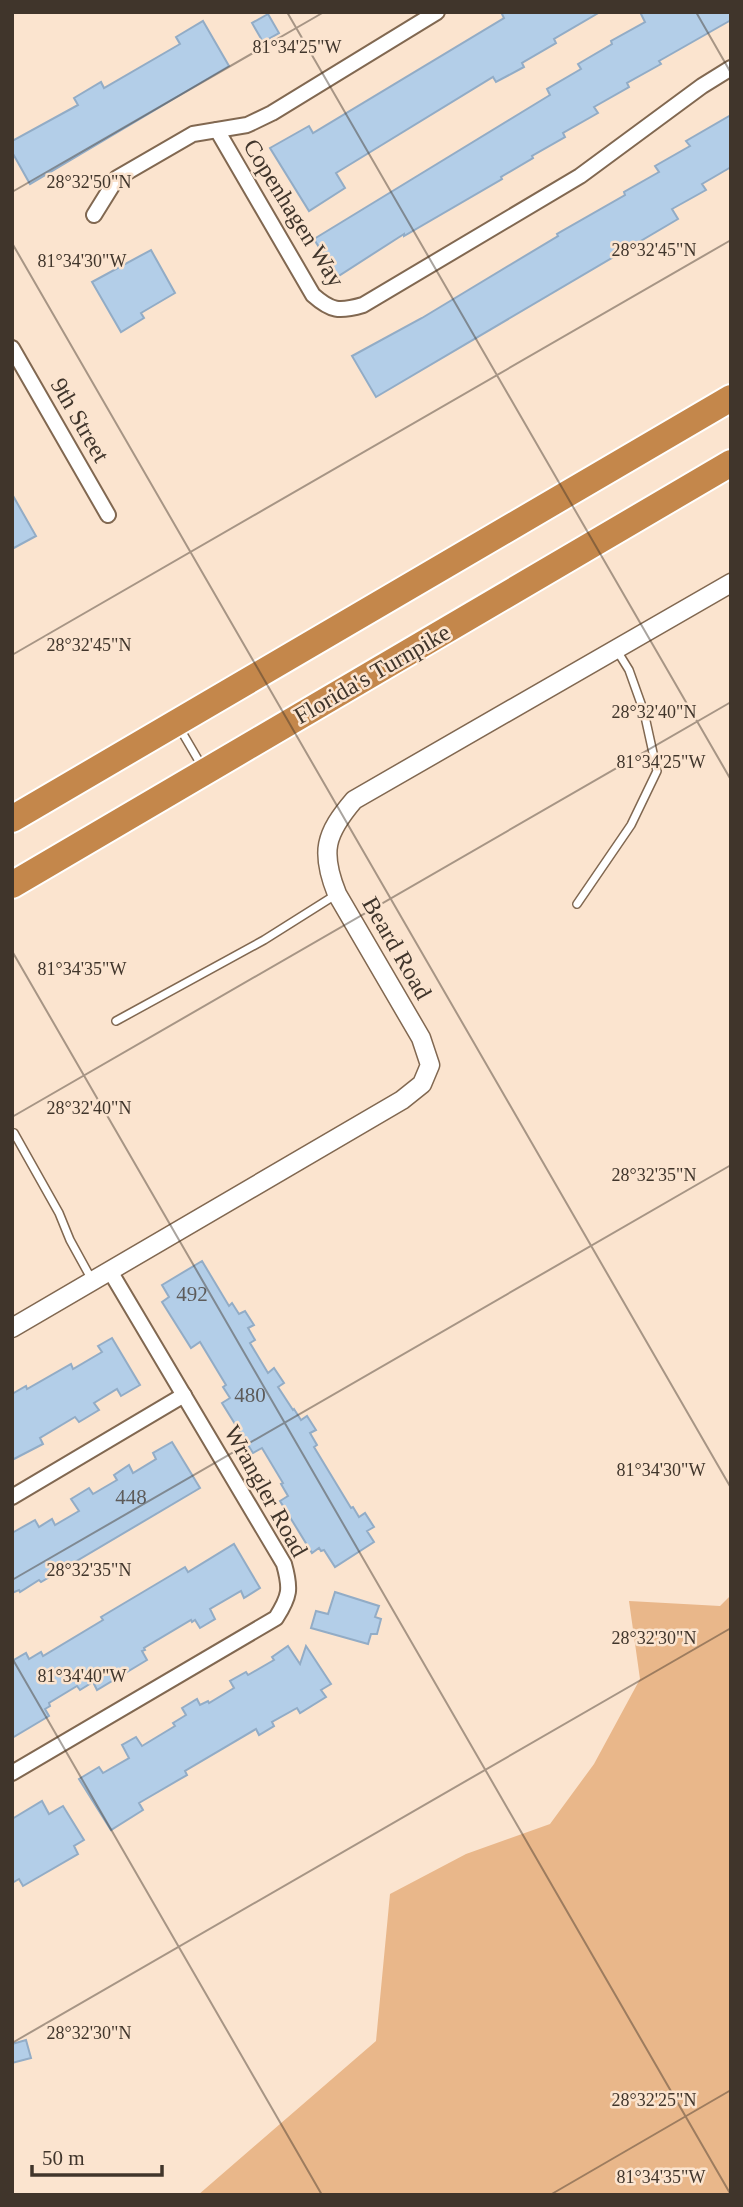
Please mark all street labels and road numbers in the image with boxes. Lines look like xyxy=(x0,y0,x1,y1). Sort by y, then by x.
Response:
street label: Copenhagen Way xyxy=(238,134,350,292)
street label: 9th Street xyxy=(46,373,115,467)
street label: Florida's Turnpike xyxy=(289,619,455,729)
street label: Beard Road xyxy=(357,892,437,1004)
street label: Wrangler Road xyxy=(219,1421,313,1561)

